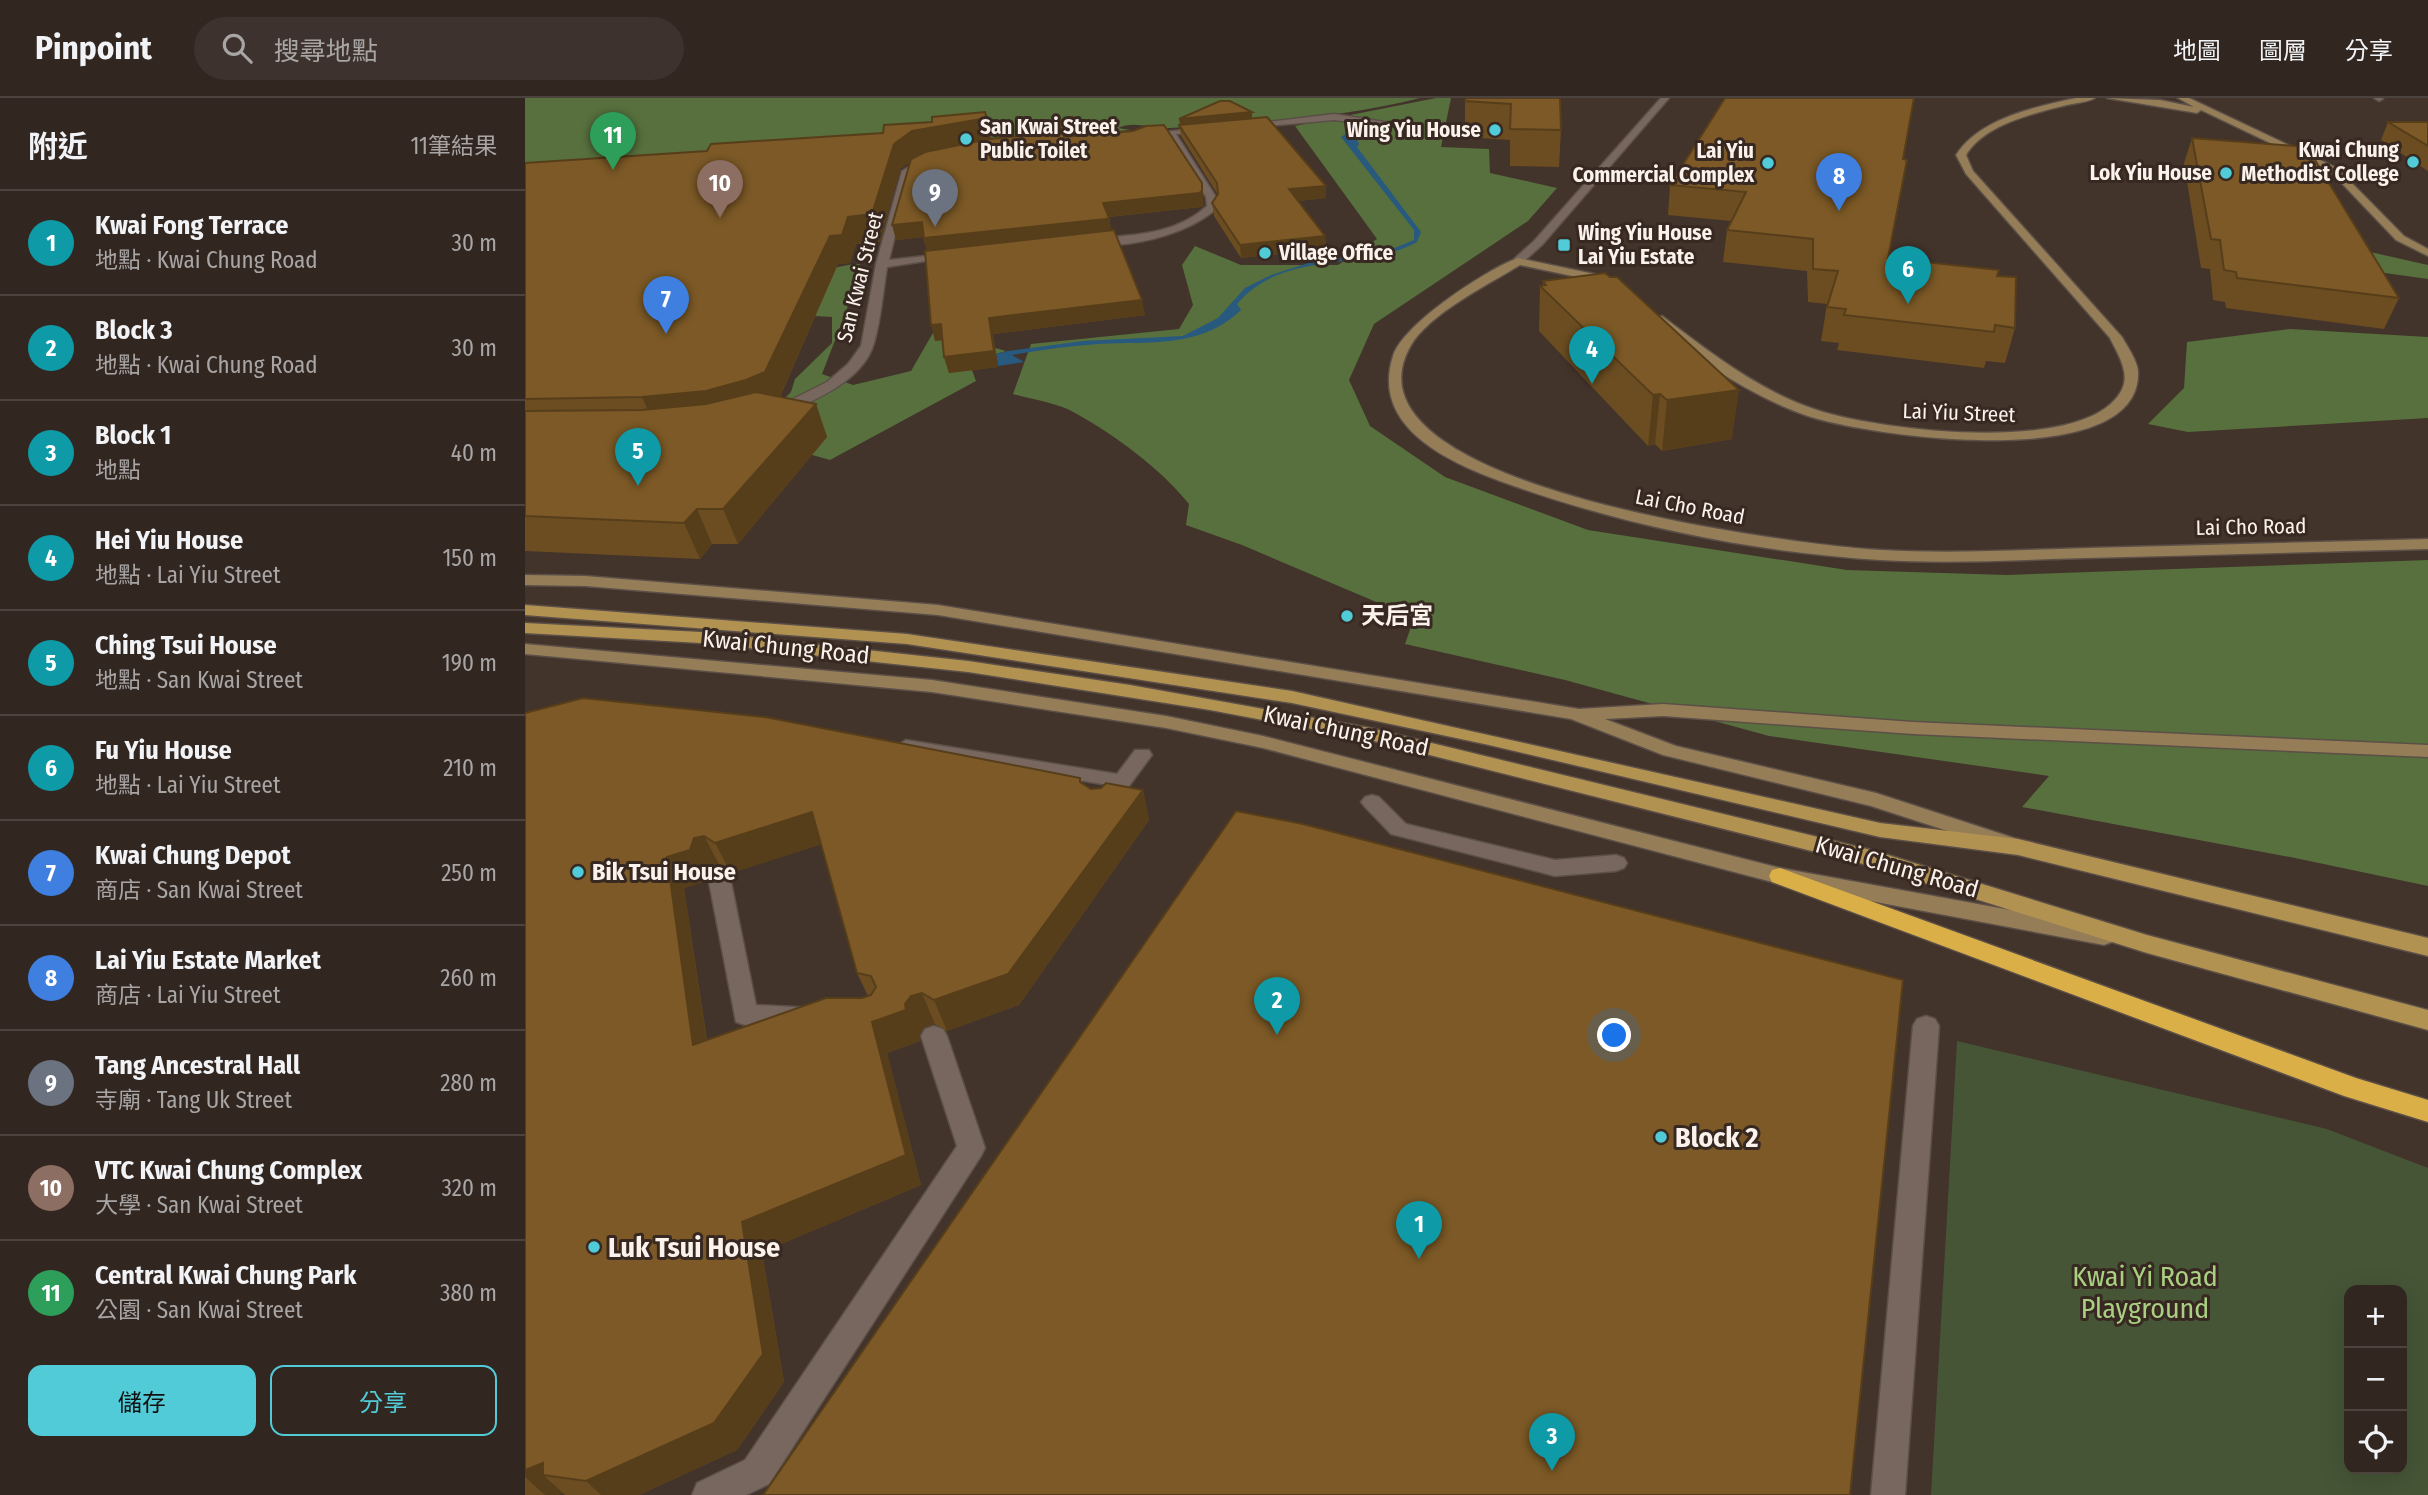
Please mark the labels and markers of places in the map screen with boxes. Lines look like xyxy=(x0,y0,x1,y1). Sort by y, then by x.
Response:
pin: 11 xyxy=(590,112,636,170)
place label: San Kwai Street Public Toilet xyxy=(980,114,1118,164)
place label: Wing Yiu House xyxy=(1347,117,1481,143)
marker: Wing Yiu House xyxy=(1487,122,1503,138)
marker: San Kwai Street Public Toilet xyxy=(958,131,974,147)
place label: Kwai Chung Methodist College xyxy=(2241,137,2400,187)
place label: Lai Yiu Commercial Complex xyxy=(1572,138,1755,188)
pin: 8 xyxy=(1816,153,1862,211)
marker: Kwai Chung Methodist College xyxy=(2405,154,2421,170)
marker: Lai Yiu Commercial Complex xyxy=(1760,155,1776,171)
pin: 10 xyxy=(697,160,743,218)
place label: Lok Yiu House xyxy=(2090,160,2212,186)
marker: Lok Yiu House xyxy=(2218,165,2234,181)
pin: 9 xyxy=(912,169,958,227)
place label: Wing Yiu House Lai Yiu Estate xyxy=(1578,220,1713,270)
marker: Wing Yiu House Lai Yiu Estate xyxy=(1556,237,1572,253)
place label: Village Office xyxy=(1278,240,1393,266)
marker: Village Office xyxy=(1257,245,1273,261)
pin: 6 xyxy=(1885,246,1931,304)
pin: 7 xyxy=(643,276,689,334)
pin: 4 xyxy=(1569,326,1615,384)
pin: 5 xyxy=(615,428,661,486)
place label: 天后宮 xyxy=(1361,602,1433,630)
marker: 天后宮 xyxy=(1339,608,1355,624)
place label: Bik Tsui House xyxy=(592,858,736,886)
marker: Bik Tsui House xyxy=(570,864,586,880)
pin: 2 xyxy=(1254,977,1300,1035)
place label: Block 2 xyxy=(1675,1121,1758,1154)
marker: Block 2 xyxy=(1653,1129,1669,1145)
pin: 1 xyxy=(1396,1201,1442,1259)
place label: Luk Tsui House xyxy=(608,1231,780,1264)
marker: Luk Tsui House xyxy=(586,1239,602,1255)
pin: 3 xyxy=(1529,1413,1575,1471)

